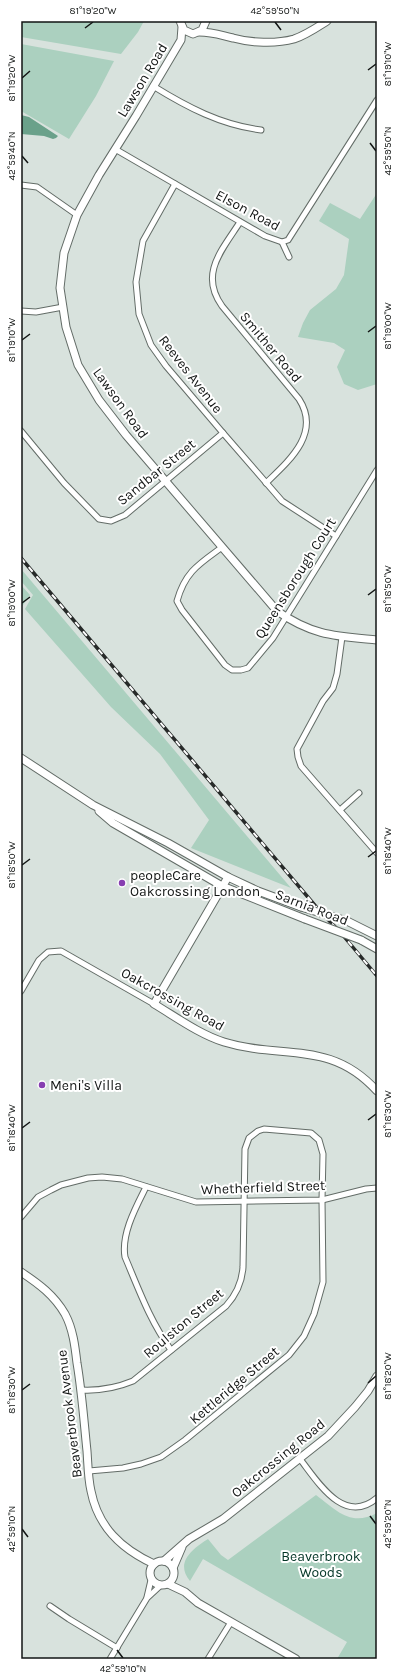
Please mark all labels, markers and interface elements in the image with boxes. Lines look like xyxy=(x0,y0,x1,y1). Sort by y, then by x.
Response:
text: 81°19'20"W xyxy=(69,5,117,17)
text: 42°59'50"N xyxy=(250,5,300,17)
street label: Lawson Road xyxy=(114,40,171,120)
text: 81°19'10"W xyxy=(382,42,394,86)
text: 81°19'20"W xyxy=(6,54,18,102)
text: 42°59'50"N xyxy=(382,126,394,176)
text: 42°59'40"N xyxy=(6,132,18,181)
street label: Elson Road xyxy=(213,186,283,235)
text: 81°19'00"W xyxy=(382,302,394,350)
street label: Smither Road xyxy=(236,308,305,386)
text: 81°19'10"W xyxy=(6,318,18,362)
street label: Reeves Avenue xyxy=(155,332,226,417)
street label: Lawson Road xyxy=(89,365,152,442)
street label: Sandbar Street xyxy=(114,436,199,509)
street label: Queensborough Court xyxy=(251,515,340,642)
text: 81°18'50"W xyxy=(382,565,394,613)
text: 81°19'00"W xyxy=(6,579,18,627)
text: 81°18'40"W xyxy=(382,827,394,875)
text: 81°18'50"W xyxy=(6,841,18,889)
place label: peopleCare Oakcrossing London xyxy=(130,867,260,900)
marker: peopleCare Oakcrossing London xyxy=(117,878,127,888)
street label: Sarnia Road xyxy=(273,886,351,929)
street label: Oakcrossing Road xyxy=(118,964,227,1035)
place label: Meni's Villa xyxy=(50,1077,122,1094)
marker: Meni's Villa xyxy=(37,1080,47,1090)
text: 81°18'30"W xyxy=(382,1090,394,1138)
text: 81°18'40"W xyxy=(6,1104,18,1152)
street label: Whetherfield Street xyxy=(201,1177,325,1198)
street label: Roulston Street xyxy=(140,1285,227,1362)
street label: Kettleridge Street xyxy=(186,1343,283,1428)
street label: Beaverbrook Avenue xyxy=(53,1349,86,1479)
text: 81°18'20"W xyxy=(382,1352,394,1400)
text: 81°18'30"W xyxy=(6,1366,18,1414)
street label: Oakcrossing Road xyxy=(228,1415,328,1501)
text: 42°59'20"N xyxy=(382,1499,394,1549)
text: 42°59'10"N xyxy=(6,1506,18,1552)
park label: Beaverbrook Woods xyxy=(281,1548,361,1581)
text: 42°59'10"N xyxy=(100,1663,146,1675)

